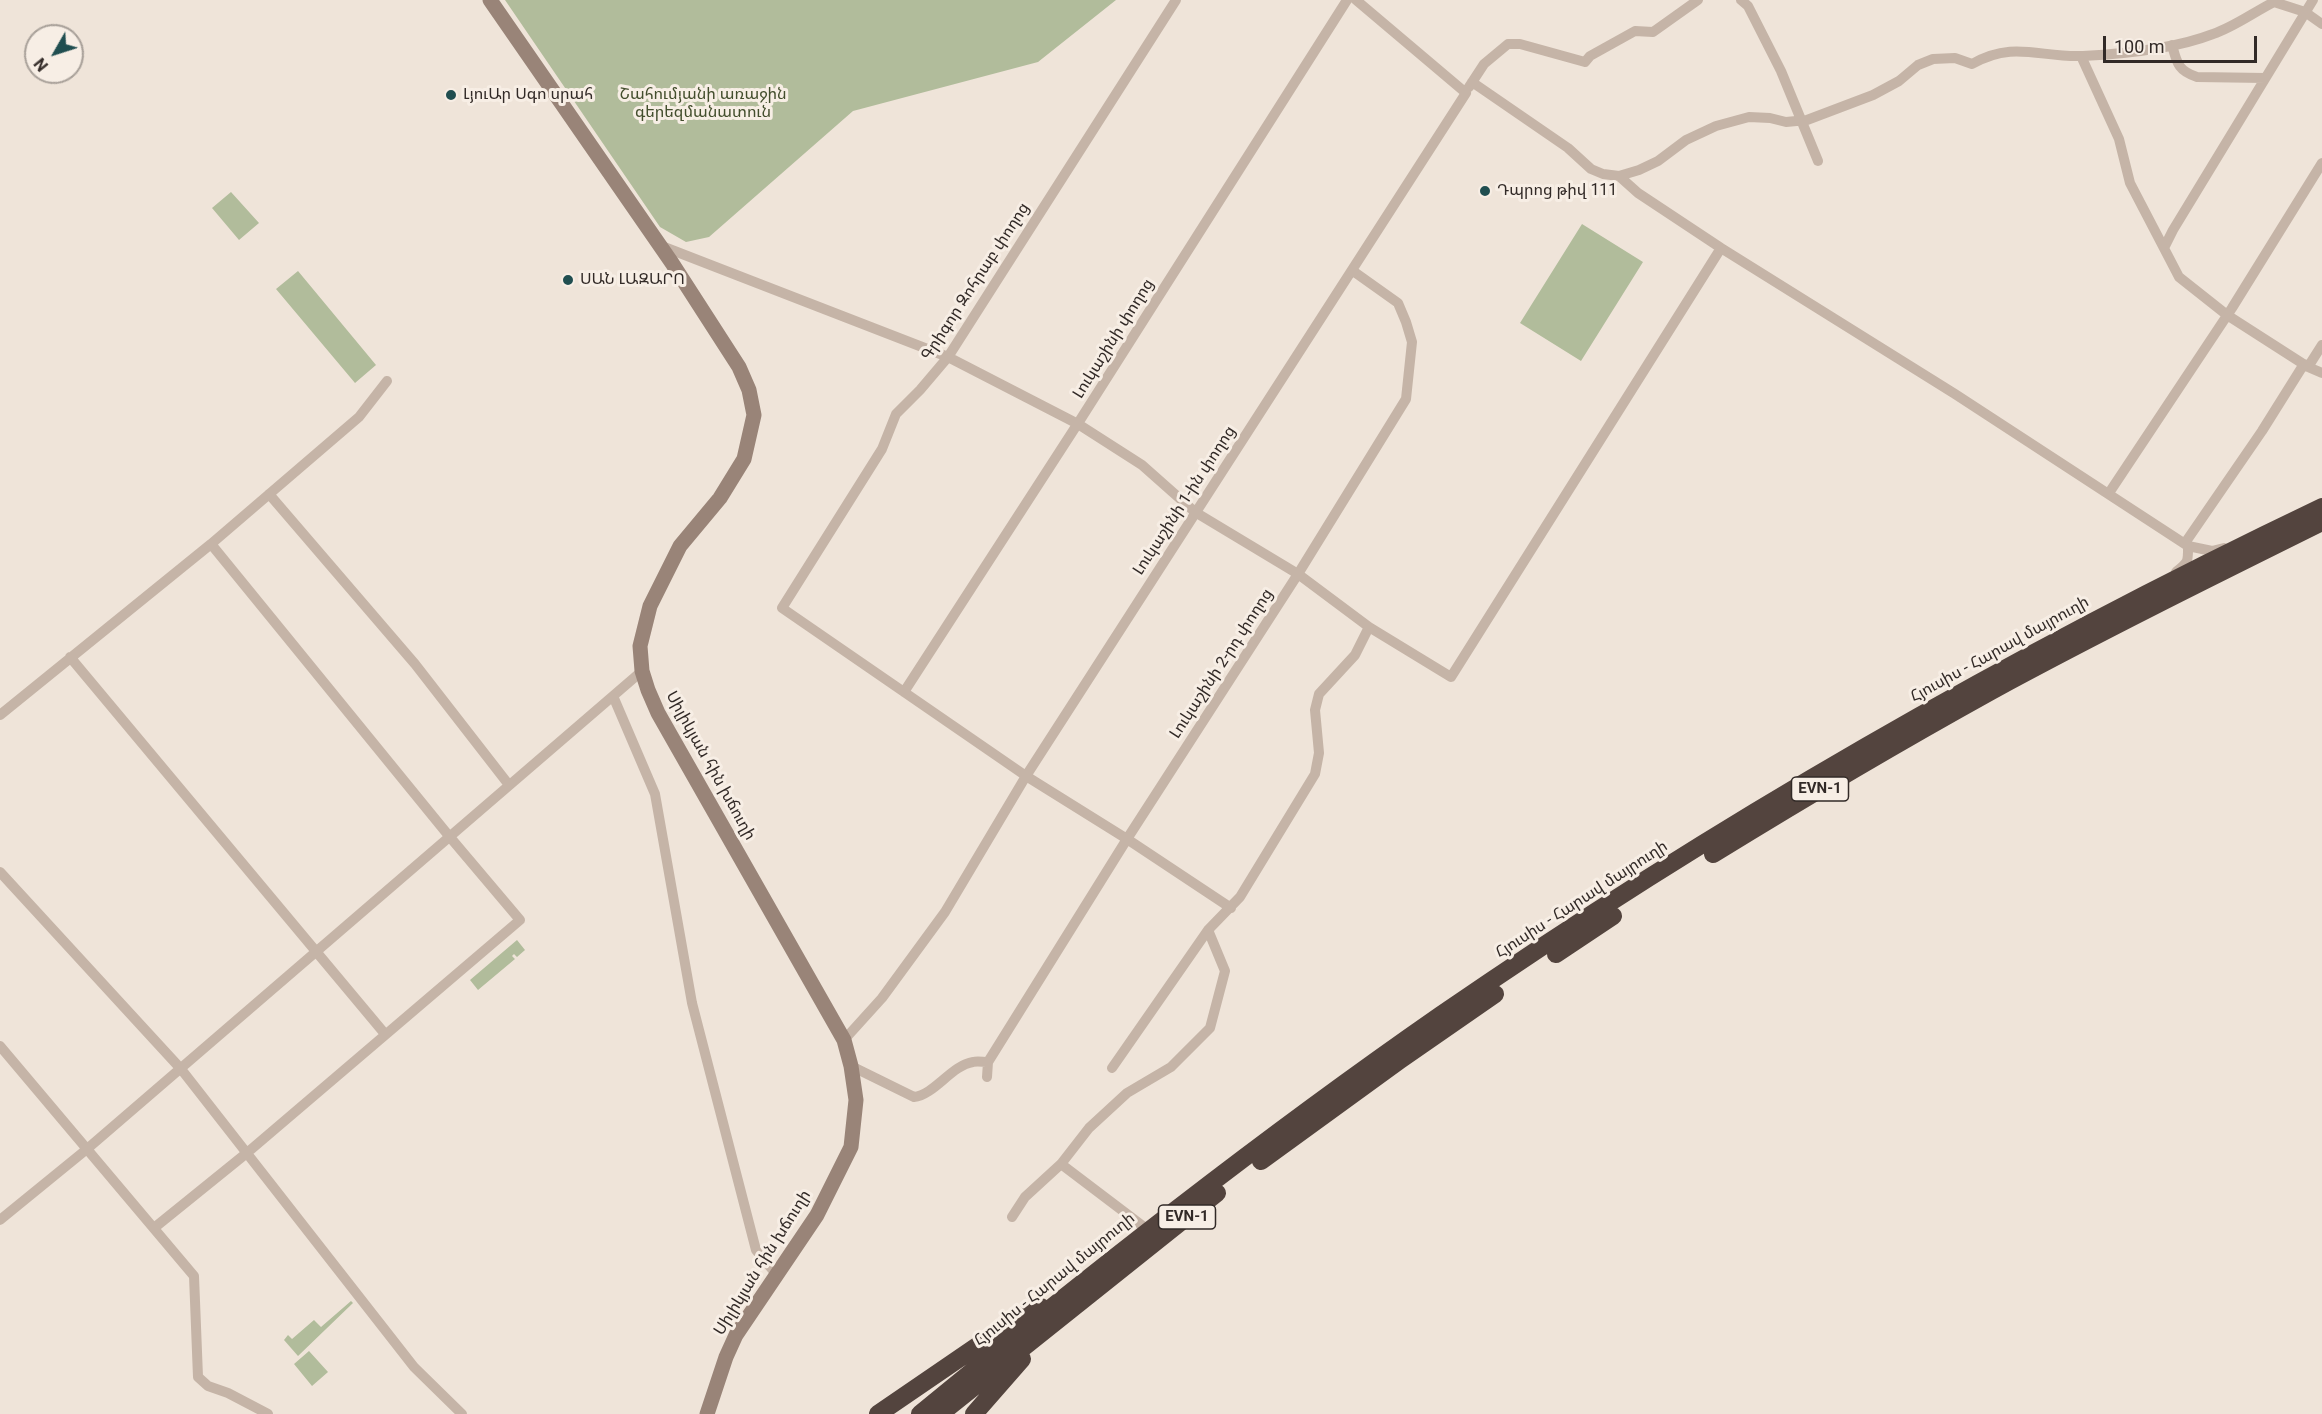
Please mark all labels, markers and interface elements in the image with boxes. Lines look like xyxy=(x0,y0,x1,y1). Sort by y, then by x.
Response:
north arrow xyxy=(24,24,84,84)
scale bar xyxy=(2106,24,2260,62)
text: 100 m xyxy=(2114,36,2165,57)
text: N xyxy=(30,54,52,75)
place label: ԼյուԱր Սգո սրահ xyxy=(463,85,593,105)
park label: Շահումյանի առաջին գերեզմանատուն xyxy=(619,85,787,123)
marker: ԼյուԱր Սգո սրահ xyxy=(444,88,458,102)
place label: Դպրոց թիվ 111 xyxy=(1497,181,1617,201)
marker: Դպրոց թիվ 111 xyxy=(1478,184,1492,198)
street label: Գրիգոր Զոհրաբ փողոց xyxy=(918,199,1034,365)
place label: ՍԱՆ ԼԱԶԱՐՈ xyxy=(580,270,685,290)
marker: ՍԱՆ ԼԱԶԱՐՈ xyxy=(561,273,575,287)
street label: Լուկաշինի փողոց xyxy=(1069,276,1159,402)
street label: Լուկաշինի 1-ին փողոց xyxy=(1130,423,1240,579)
street label: Լուկաշինի 2-րդ փողոց xyxy=(1166,586,1278,742)
street label: Հյուսիս - Հարավ մայրուղի xyxy=(1907,593,2093,707)
street label: Սիլիկյան հին խճուղի xyxy=(661,688,759,844)
road number: EVN-1 xyxy=(1792,777,1848,801)
street label: Հյուսիս - Հարավ մայրուղի xyxy=(1492,837,1672,963)
street label: Սիլիկյան հին խճուղի xyxy=(710,1187,816,1339)
road number: EVN-1 xyxy=(1158,1205,1216,1229)
street label: Հյուսիս - Հարավ մայրուղի xyxy=(971,1209,1139,1351)

